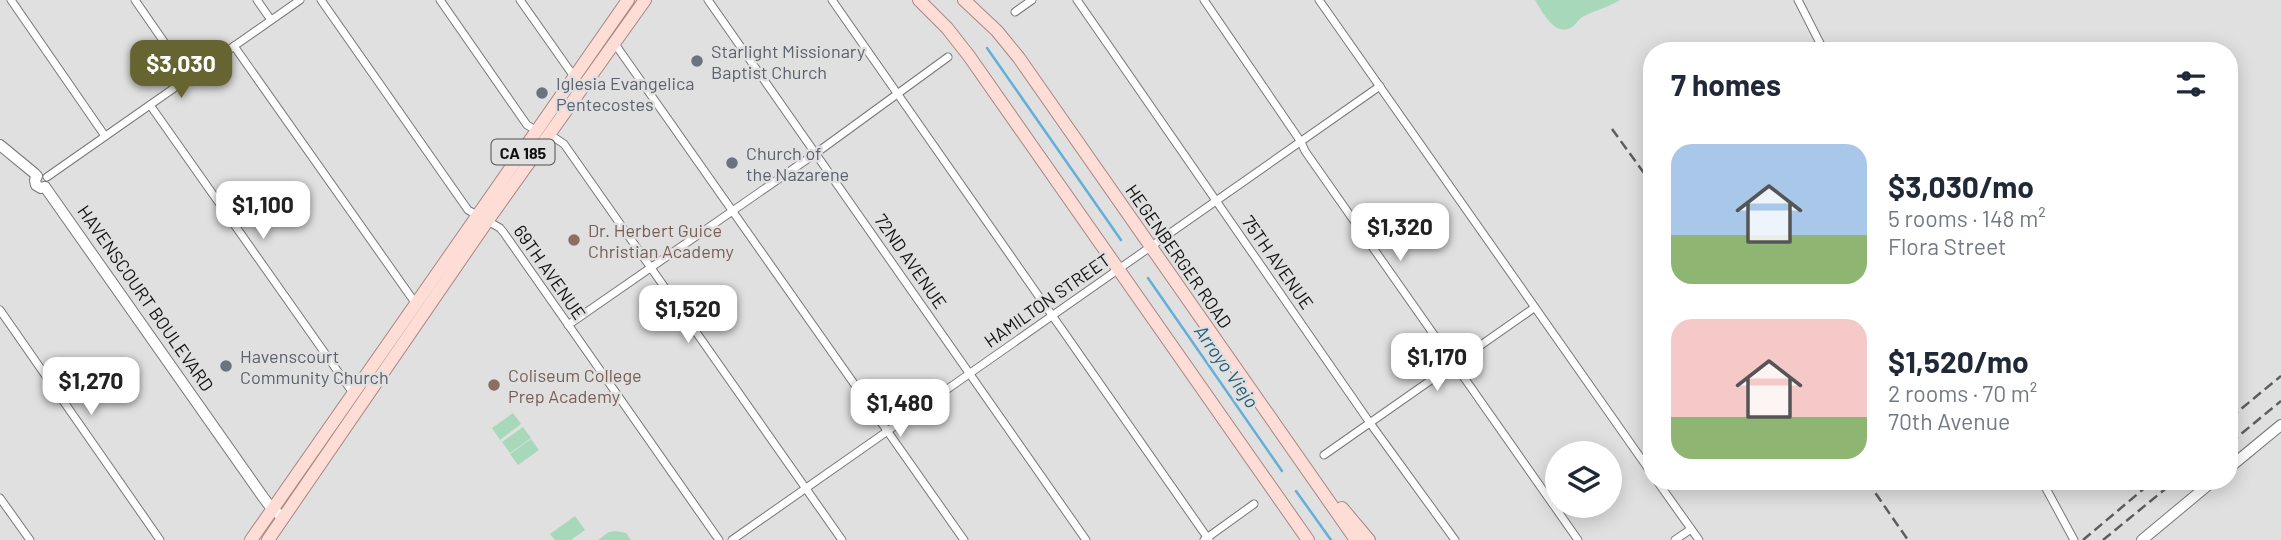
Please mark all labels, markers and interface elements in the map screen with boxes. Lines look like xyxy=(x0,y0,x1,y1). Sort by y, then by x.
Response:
place label: Starlight Missionary Baptist Church xyxy=(711,40,865,83)
pin: $3,030 xyxy=(124,41,238,100)
text: $3,030 xyxy=(146,49,216,77)
marker: Starlight Missionary Baptist Church xyxy=(689,53,705,69)
icon: filters xyxy=(2172,65,2210,103)
text: 7 homes xyxy=(1671,66,1781,102)
place label: Iglesia Evangelica Pentecostes xyxy=(556,72,695,115)
marker: Iglesia Evangelica Pentecostes xyxy=(534,85,550,101)
road number: CA 185 xyxy=(491,140,554,164)
place label: Church of the Nazarene xyxy=(746,142,849,185)
marker: Church of the Nazarene xyxy=(724,155,740,171)
text: $3,030/mo xyxy=(1888,168,2034,204)
icon: home xyxy=(1727,172,1811,256)
street label: HEGENBERGER ROAD xyxy=(1121,180,1237,332)
pin: $1,100 xyxy=(206,182,320,241)
text: $1,100 xyxy=(232,190,294,218)
street label: HAVENSCOURT BOULEVARD xyxy=(73,201,219,395)
pin: $1,320 xyxy=(1343,204,1457,263)
text: 5 rooms · 148 m² xyxy=(1888,204,2046,232)
street label: 72ND AVENUE xyxy=(870,209,952,313)
street label: 75TH AVENUE xyxy=(1238,211,1318,313)
text: $1,320 xyxy=(1367,212,1433,240)
place label: Dr. Herbert Guice Christian Academy xyxy=(588,219,734,262)
street label: 69TH AVENUE xyxy=(509,221,591,323)
marker: Dr. Herbert Guice Christian Academy xyxy=(566,232,582,248)
text: Flora Street xyxy=(1888,232,2006,260)
street label: HAMILTON STREET xyxy=(980,248,1114,352)
pin: $1,520 xyxy=(631,286,745,345)
text: $1,520 xyxy=(655,294,721,322)
water label: Arroyo Viejo xyxy=(1190,320,1264,412)
pin: $1,170 xyxy=(1380,334,1494,393)
text: $1,170 xyxy=(1407,342,1467,370)
text: $1,520/mo xyxy=(1888,343,2029,379)
place label: Havenscourt Community Church xyxy=(240,345,389,388)
icon: home xyxy=(1727,347,1811,431)
pin: $1,270 xyxy=(34,358,148,417)
marker: Havenscourt Community Church xyxy=(218,358,234,374)
place label: Coliseum College Prep Academy xyxy=(508,364,642,407)
text: $1,270 xyxy=(59,366,123,394)
marker: Coliseum College Prep Academy xyxy=(486,377,502,393)
text: 2 rooms · 70 m² xyxy=(1888,379,2037,407)
pin: $1,480 xyxy=(843,380,957,439)
text: $1,480 xyxy=(867,388,933,416)
text: 70th Avenue xyxy=(1888,407,2010,435)
map controls xyxy=(1545,441,1622,518)
button: layers xyxy=(1545,441,1622,518)

